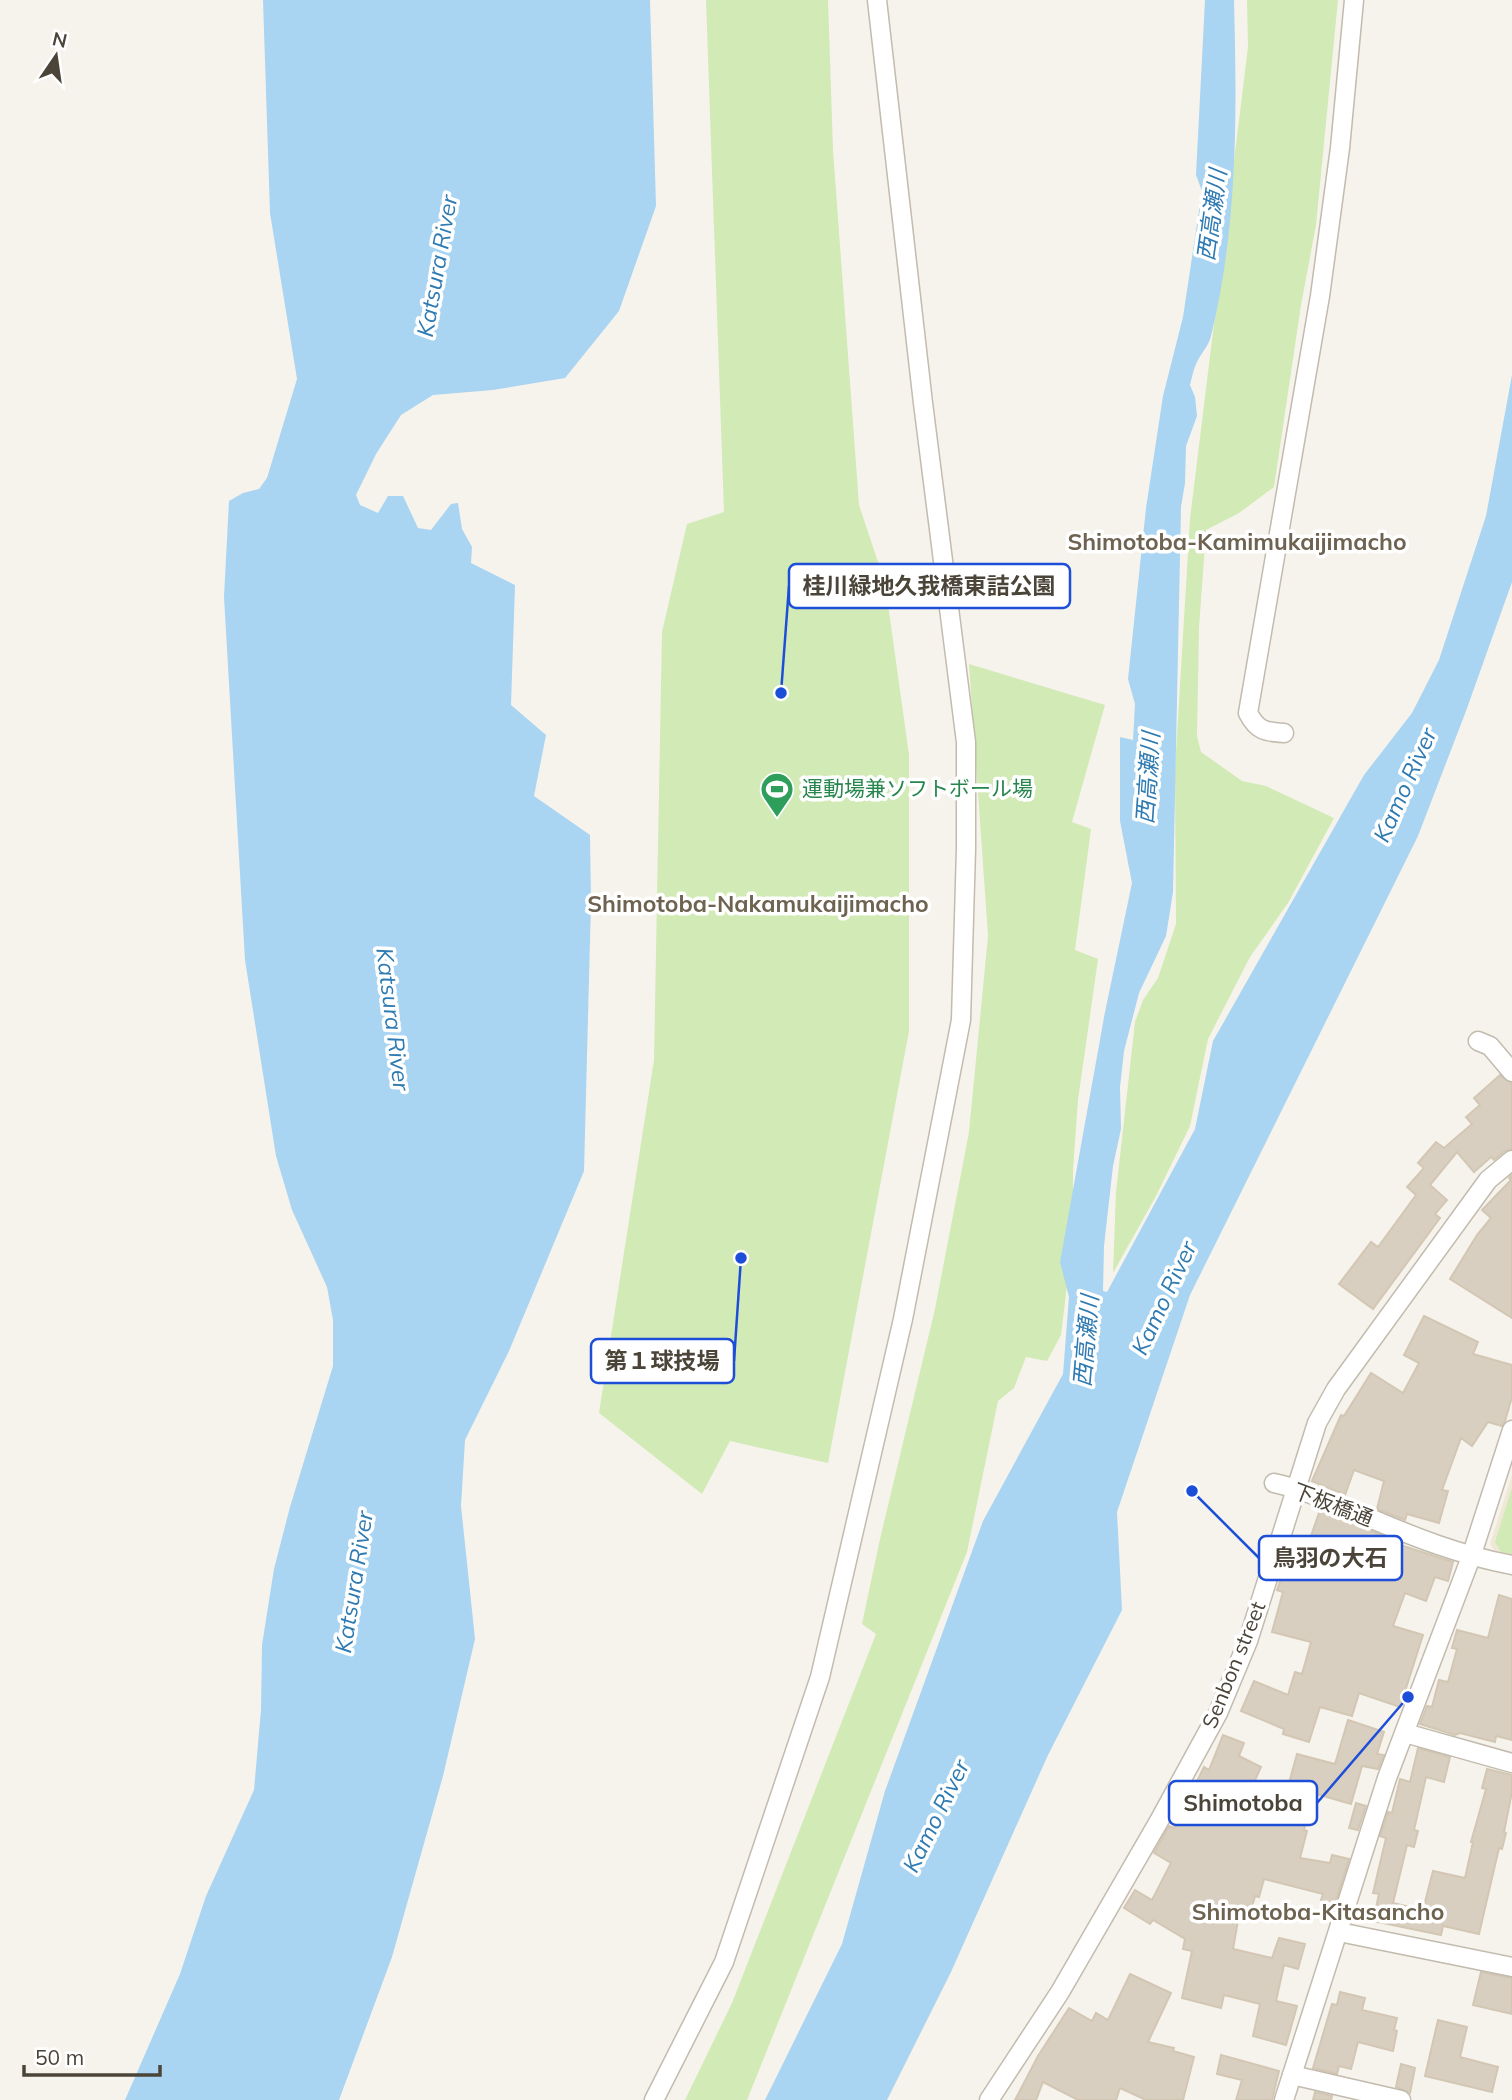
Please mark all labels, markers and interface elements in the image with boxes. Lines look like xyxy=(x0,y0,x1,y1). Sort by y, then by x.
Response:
north arrow xyxy=(21,21,91,91)
text: N xyxy=(50,26,70,53)
water label: 西高瀬川 xyxy=(1191,164,1233,263)
water label: Katsura River xyxy=(410,191,464,339)
district label: Shimotoba-Kamimukaijimacho xyxy=(1067,527,1407,556)
callout: 桂川緑地久我橋東詰公園 xyxy=(789,564,1070,608)
text: 桂川緑地久我橋東詰公園 xyxy=(803,571,1056,600)
water label: Kamo River xyxy=(1366,722,1443,846)
water label: 西高瀬川 xyxy=(1130,728,1165,825)
sports icon: 運動場兼ソフトボール場 xyxy=(758,770,796,819)
place label: 運動場兼ソフトボール場 xyxy=(802,775,1033,801)
district label: Shimotoba-Nakamukaijimacho xyxy=(587,889,929,918)
water label: Katsura River xyxy=(370,946,417,1094)
water label: Kamo River xyxy=(1125,1235,1203,1359)
water label: 西高瀬川 xyxy=(1067,1291,1104,1388)
callout: 第１球技場 xyxy=(591,1339,734,1383)
text: 第１球技場 xyxy=(605,1346,720,1375)
street label: 下板橋通 xyxy=(1289,1477,1377,1531)
water label: Katsura River xyxy=(328,1507,379,1655)
callout: 鳥羽の大石 xyxy=(1259,1536,1402,1580)
text: 鳥羽の大石 xyxy=(1273,1543,1388,1572)
street label: Senbon street xyxy=(1196,1597,1270,1732)
water label: Kamo River xyxy=(896,1753,976,1877)
callout: Shimotoba xyxy=(1169,1781,1317,1825)
text: Shimotoba xyxy=(1183,1788,1303,1817)
district label: Shimotoba-Kitasancho xyxy=(1192,1897,1444,1926)
scale bar xyxy=(24,2034,161,2078)
text: 50 m xyxy=(35,2044,84,2070)

